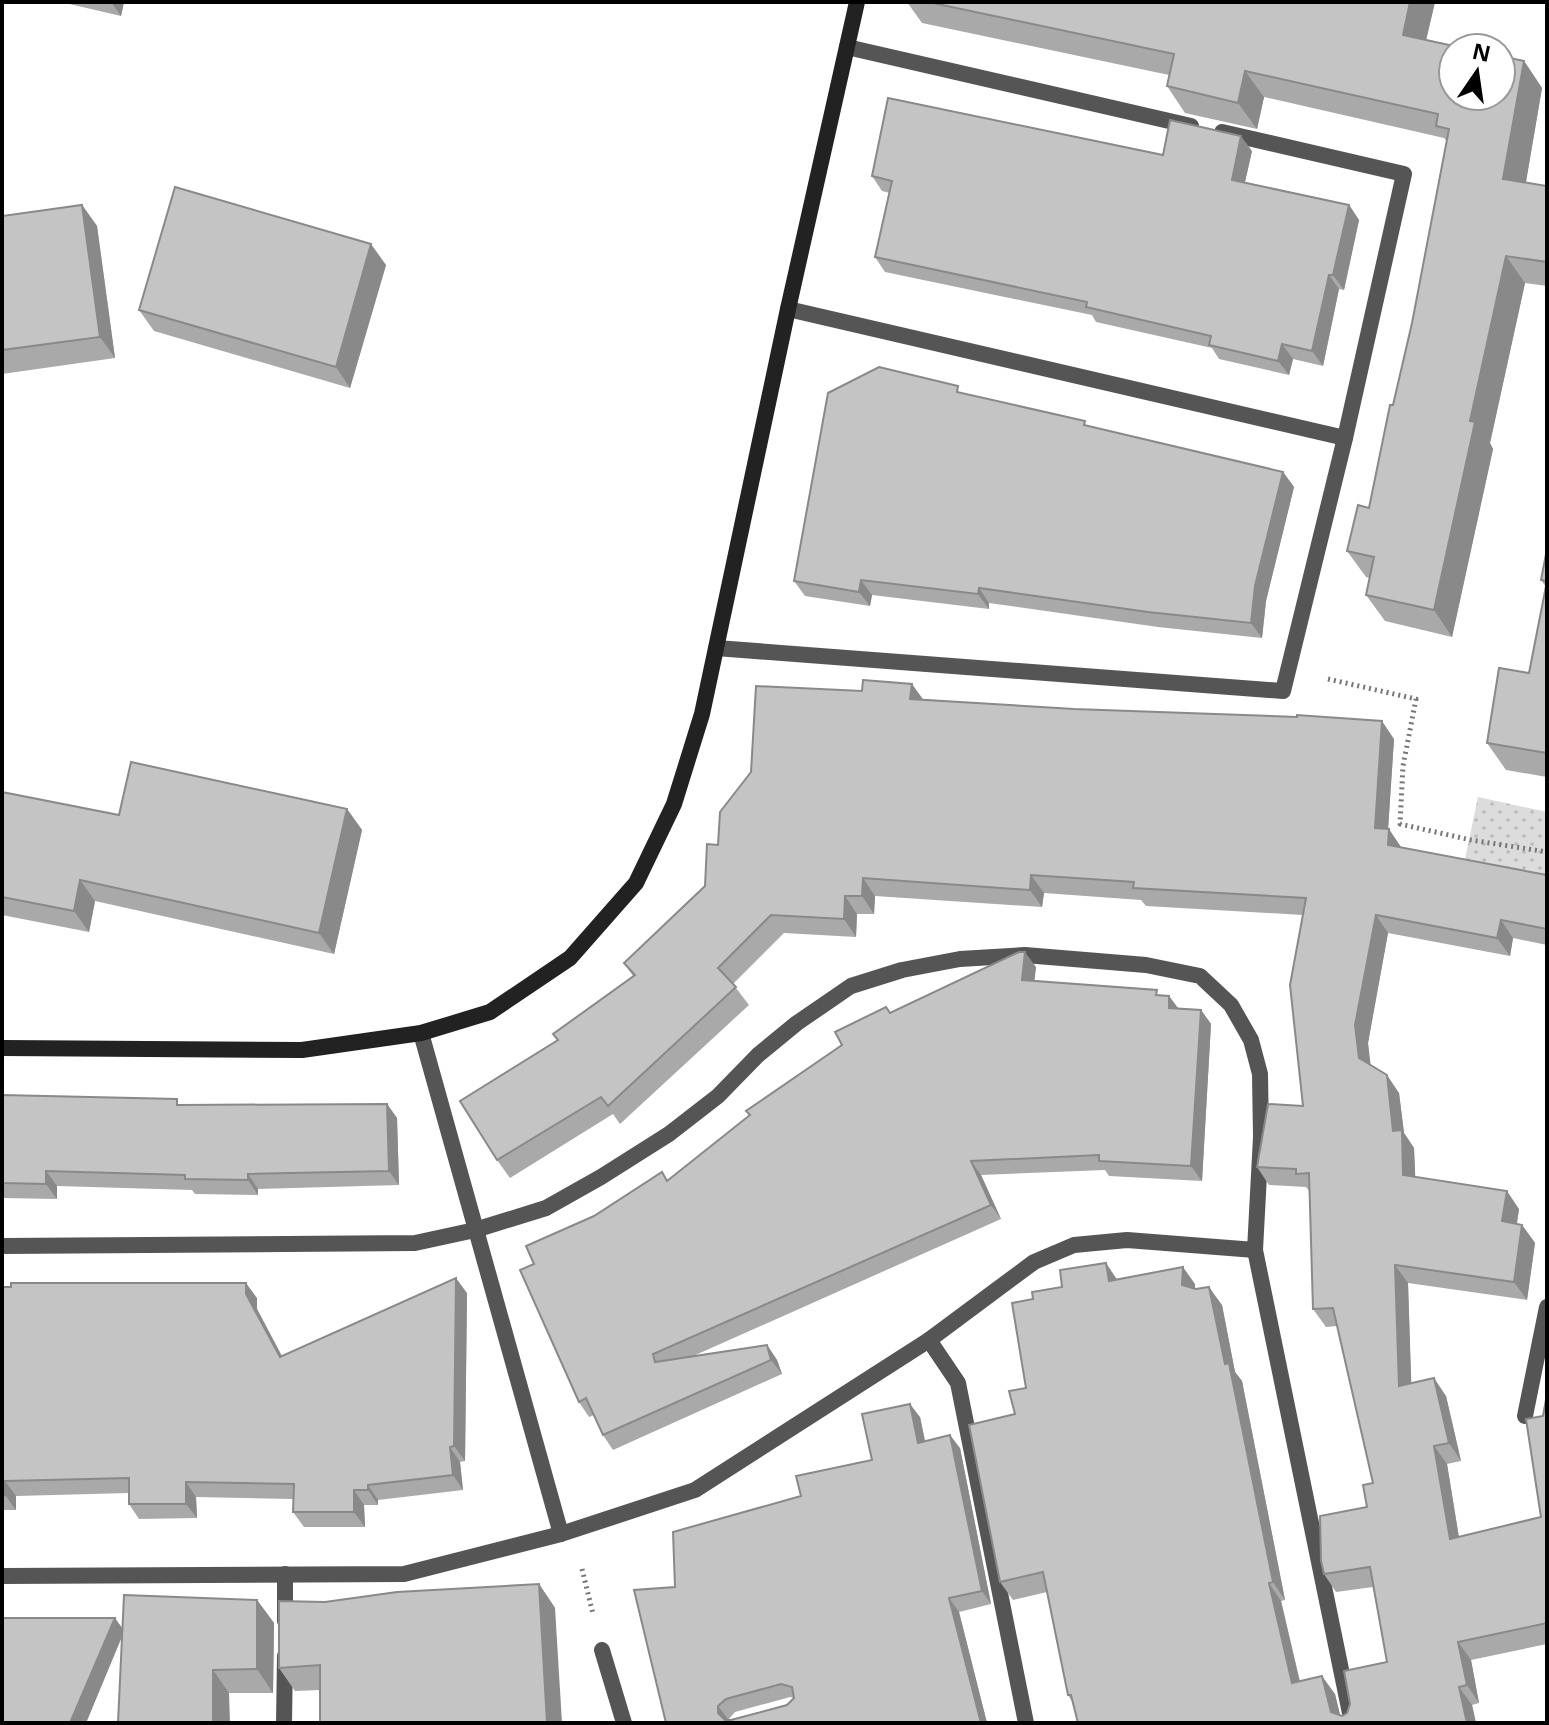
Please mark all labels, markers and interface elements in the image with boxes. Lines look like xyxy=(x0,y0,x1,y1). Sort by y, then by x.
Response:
north arrow xyxy=(1437,32,1517,112)
text: N xyxy=(1470,35,1494,68)

